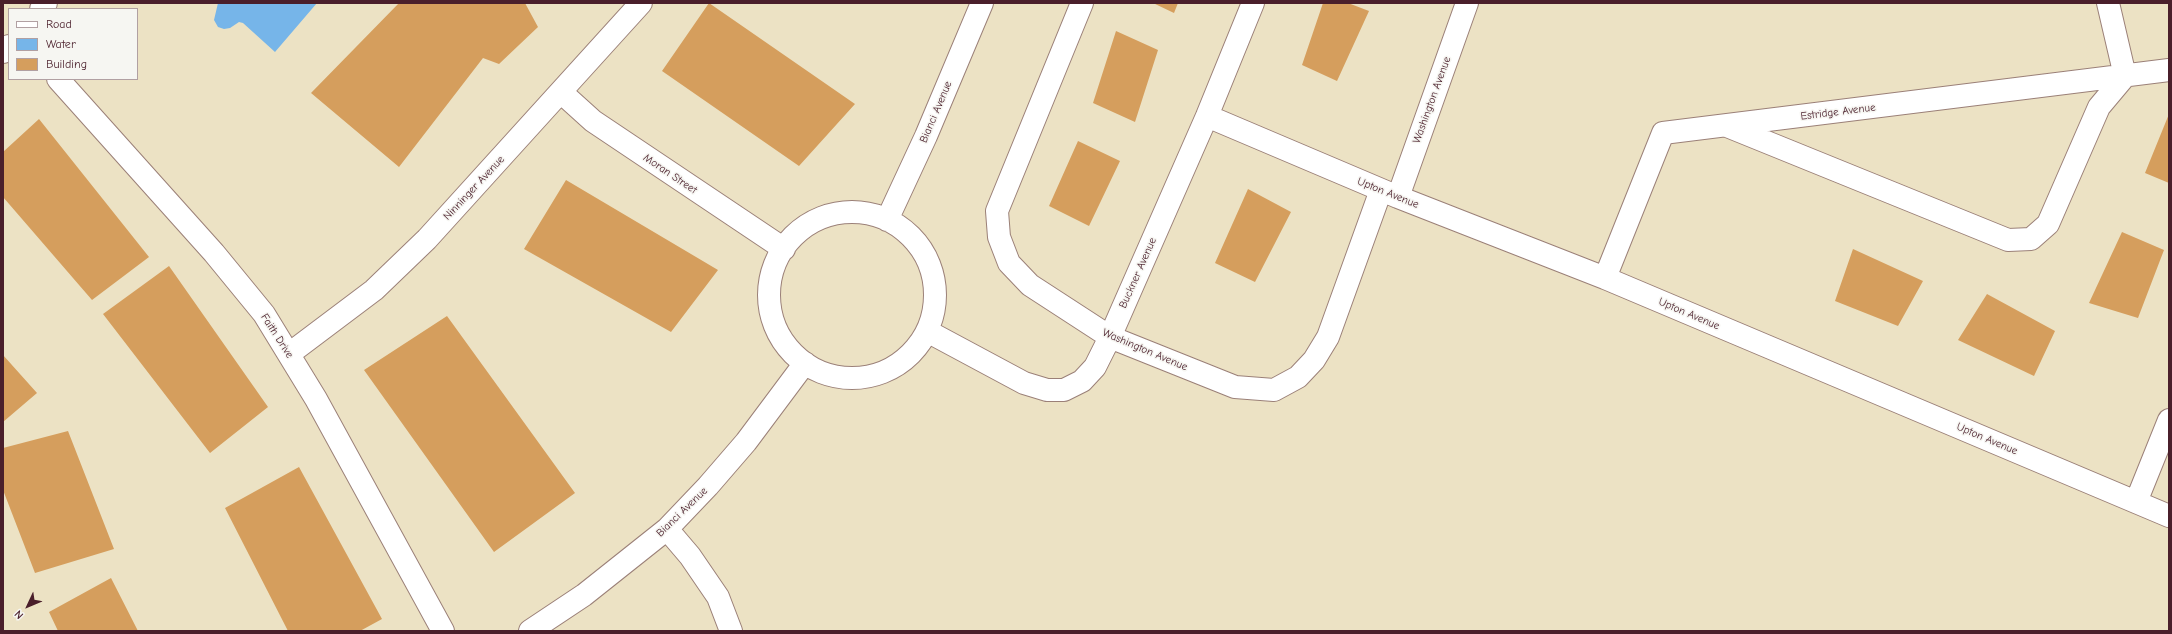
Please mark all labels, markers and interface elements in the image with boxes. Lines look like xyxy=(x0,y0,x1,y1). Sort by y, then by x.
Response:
legend xyxy=(8,8,138,80)
text: Road xyxy=(46,17,72,31)
text: Water xyxy=(46,37,76,51)
street label: Washington Avenue xyxy=(1410,55,1454,145)
text: Building xyxy=(46,57,87,71)
street label: Bianci Avenue xyxy=(917,79,955,145)
street label: Estridge Avenue xyxy=(1800,101,1876,123)
street label: Moran Street xyxy=(641,151,699,197)
street label: Ninninger Avenue xyxy=(441,153,507,223)
street label: Upton Avenue xyxy=(1355,175,1421,211)
street label: Buckner Avenue xyxy=(1116,236,1160,310)
street label: Upton Avenue xyxy=(1656,295,1722,333)
street label: Faith Drive xyxy=(258,311,296,361)
street label: Washington Avenue xyxy=(1100,326,1190,374)
street label: Upton Avenue xyxy=(1954,420,2020,458)
street label: Bianci Avenue xyxy=(654,484,710,540)
north arrow xyxy=(8,586,48,626)
text: N xyxy=(12,608,26,622)

